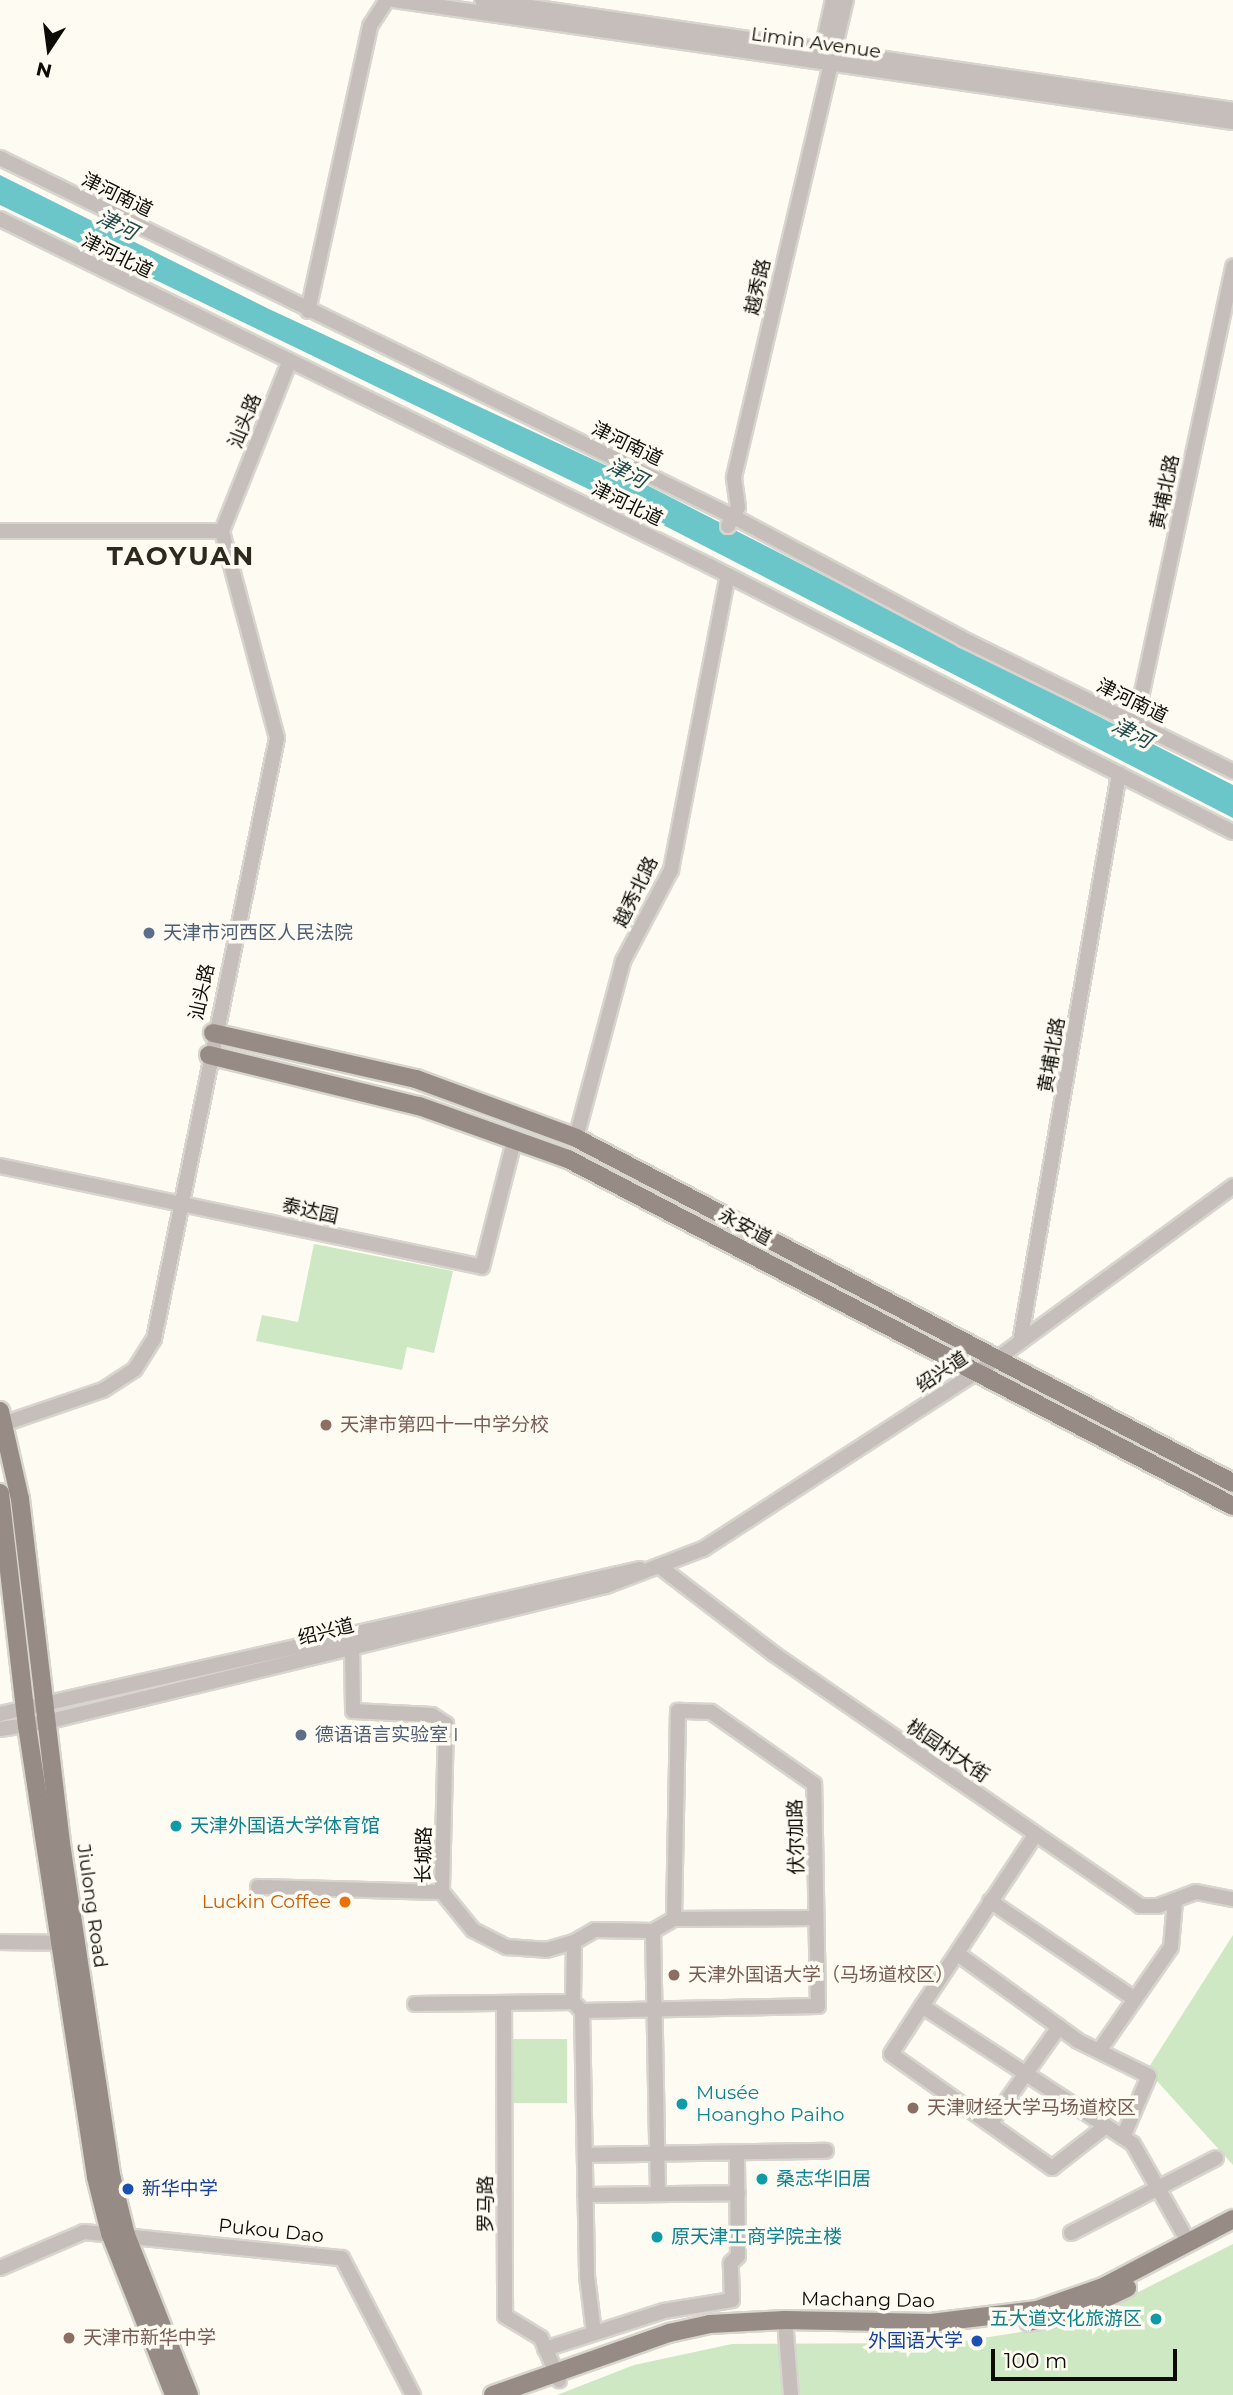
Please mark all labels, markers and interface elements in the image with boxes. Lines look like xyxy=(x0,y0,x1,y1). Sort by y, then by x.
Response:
north arrow xyxy=(14,14,84,84)
street label: Limin Avenue xyxy=(750,23,882,63)
text: N xyxy=(34,57,54,83)
street label: 津河南道 xyxy=(78,168,156,222)
water label: 津河 xyxy=(93,204,141,246)
street label: 津河北道 xyxy=(78,229,156,283)
street label: 越秀路 xyxy=(740,257,776,317)
street label: 汕头路 xyxy=(224,390,266,452)
street label: 津河南道 xyxy=(588,417,666,471)
water label: 津河 xyxy=(603,452,651,494)
street label: 黄埔北路 xyxy=(1146,452,1184,532)
street label: 津河北道 xyxy=(588,477,666,531)
district label: TAOYUAN xyxy=(108,541,254,573)
street label: 津河南道 xyxy=(1093,674,1171,728)
water label: 津河 xyxy=(1108,712,1156,754)
street label: 越秀北路 xyxy=(609,853,663,931)
place label: 天津市河西区人民法院 xyxy=(163,922,353,944)
marker: 天津市河西区人民法院 xyxy=(141,925,157,941)
street label: 汕头路 xyxy=(185,962,219,1022)
street label: 黄埔北路 xyxy=(1034,1016,1070,1094)
street label: 泰达园 xyxy=(280,1194,340,1228)
street label: 永安道 xyxy=(714,1204,776,1250)
street label: 绍兴道 xyxy=(912,1347,972,1397)
place label: 天津市第四十一中学分校 xyxy=(340,1414,549,1436)
marker: 天津市第四十一中学分校 xyxy=(318,1417,334,1433)
street label: 绍兴道 xyxy=(296,1614,356,1650)
street label: 桃园村大街 xyxy=(902,1715,994,1787)
place label: 德语语言实验室 I xyxy=(315,1724,459,1746)
marker: 德语语言实验室 I xyxy=(293,1727,309,1743)
street label: 伏尔加路 xyxy=(784,1799,808,1875)
place label: 天津外国语大学体育馆 xyxy=(190,1815,380,1837)
marker: 天津外国语大学体育馆 xyxy=(168,1818,184,1834)
street label: 长城路 xyxy=(412,1826,436,1884)
street label: Jiulong Road xyxy=(72,1843,112,1969)
place label: Luckin Coffee xyxy=(202,1891,331,1913)
marker: Luckin Coffee xyxy=(337,1894,353,1910)
place label: 天津外国语大学（马场道校区） xyxy=(688,1964,954,1986)
marker: 天津外国语大学（马场道校区） xyxy=(666,1967,682,1983)
place label: Musée Hoangho Paiho xyxy=(696,2082,845,2126)
marker: Musée Hoangho Paiho xyxy=(674,2096,690,2112)
place label: 天津财经大学马场道校区 xyxy=(927,2097,1136,2119)
marker: 天津财经大学马场道校区 xyxy=(905,2100,921,2116)
place label: 桑志华旧居 xyxy=(776,2168,871,2190)
marker: 桑志华旧居 xyxy=(754,2171,770,2187)
street label: 罗马路 xyxy=(475,2176,497,2232)
place label: 新华中学 xyxy=(142,2178,218,2200)
marker: 新华中学 xyxy=(120,2181,136,2197)
street label: Pukou Dao xyxy=(217,2214,325,2248)
place label: 原天津工商学院主楼 xyxy=(671,2226,842,2248)
marker: 原天津工商学院主楼 xyxy=(649,2229,665,2245)
street label: Machang Dao xyxy=(801,2287,935,2313)
place label: 五大道文化旅游区 xyxy=(990,2308,1142,2330)
marker: 五大道文化旅游区 xyxy=(1148,2311,1164,2327)
place label: 天津市新华中学 xyxy=(83,2327,216,2349)
marker: 天津市新华中学 xyxy=(61,2330,77,2346)
place label: 外国语大学 xyxy=(868,2330,963,2352)
marker: 外国语大学 xyxy=(969,2333,985,2349)
scale bar xyxy=(995,2336,1180,2380)
text: 100 m xyxy=(1004,2348,1067,2373)

